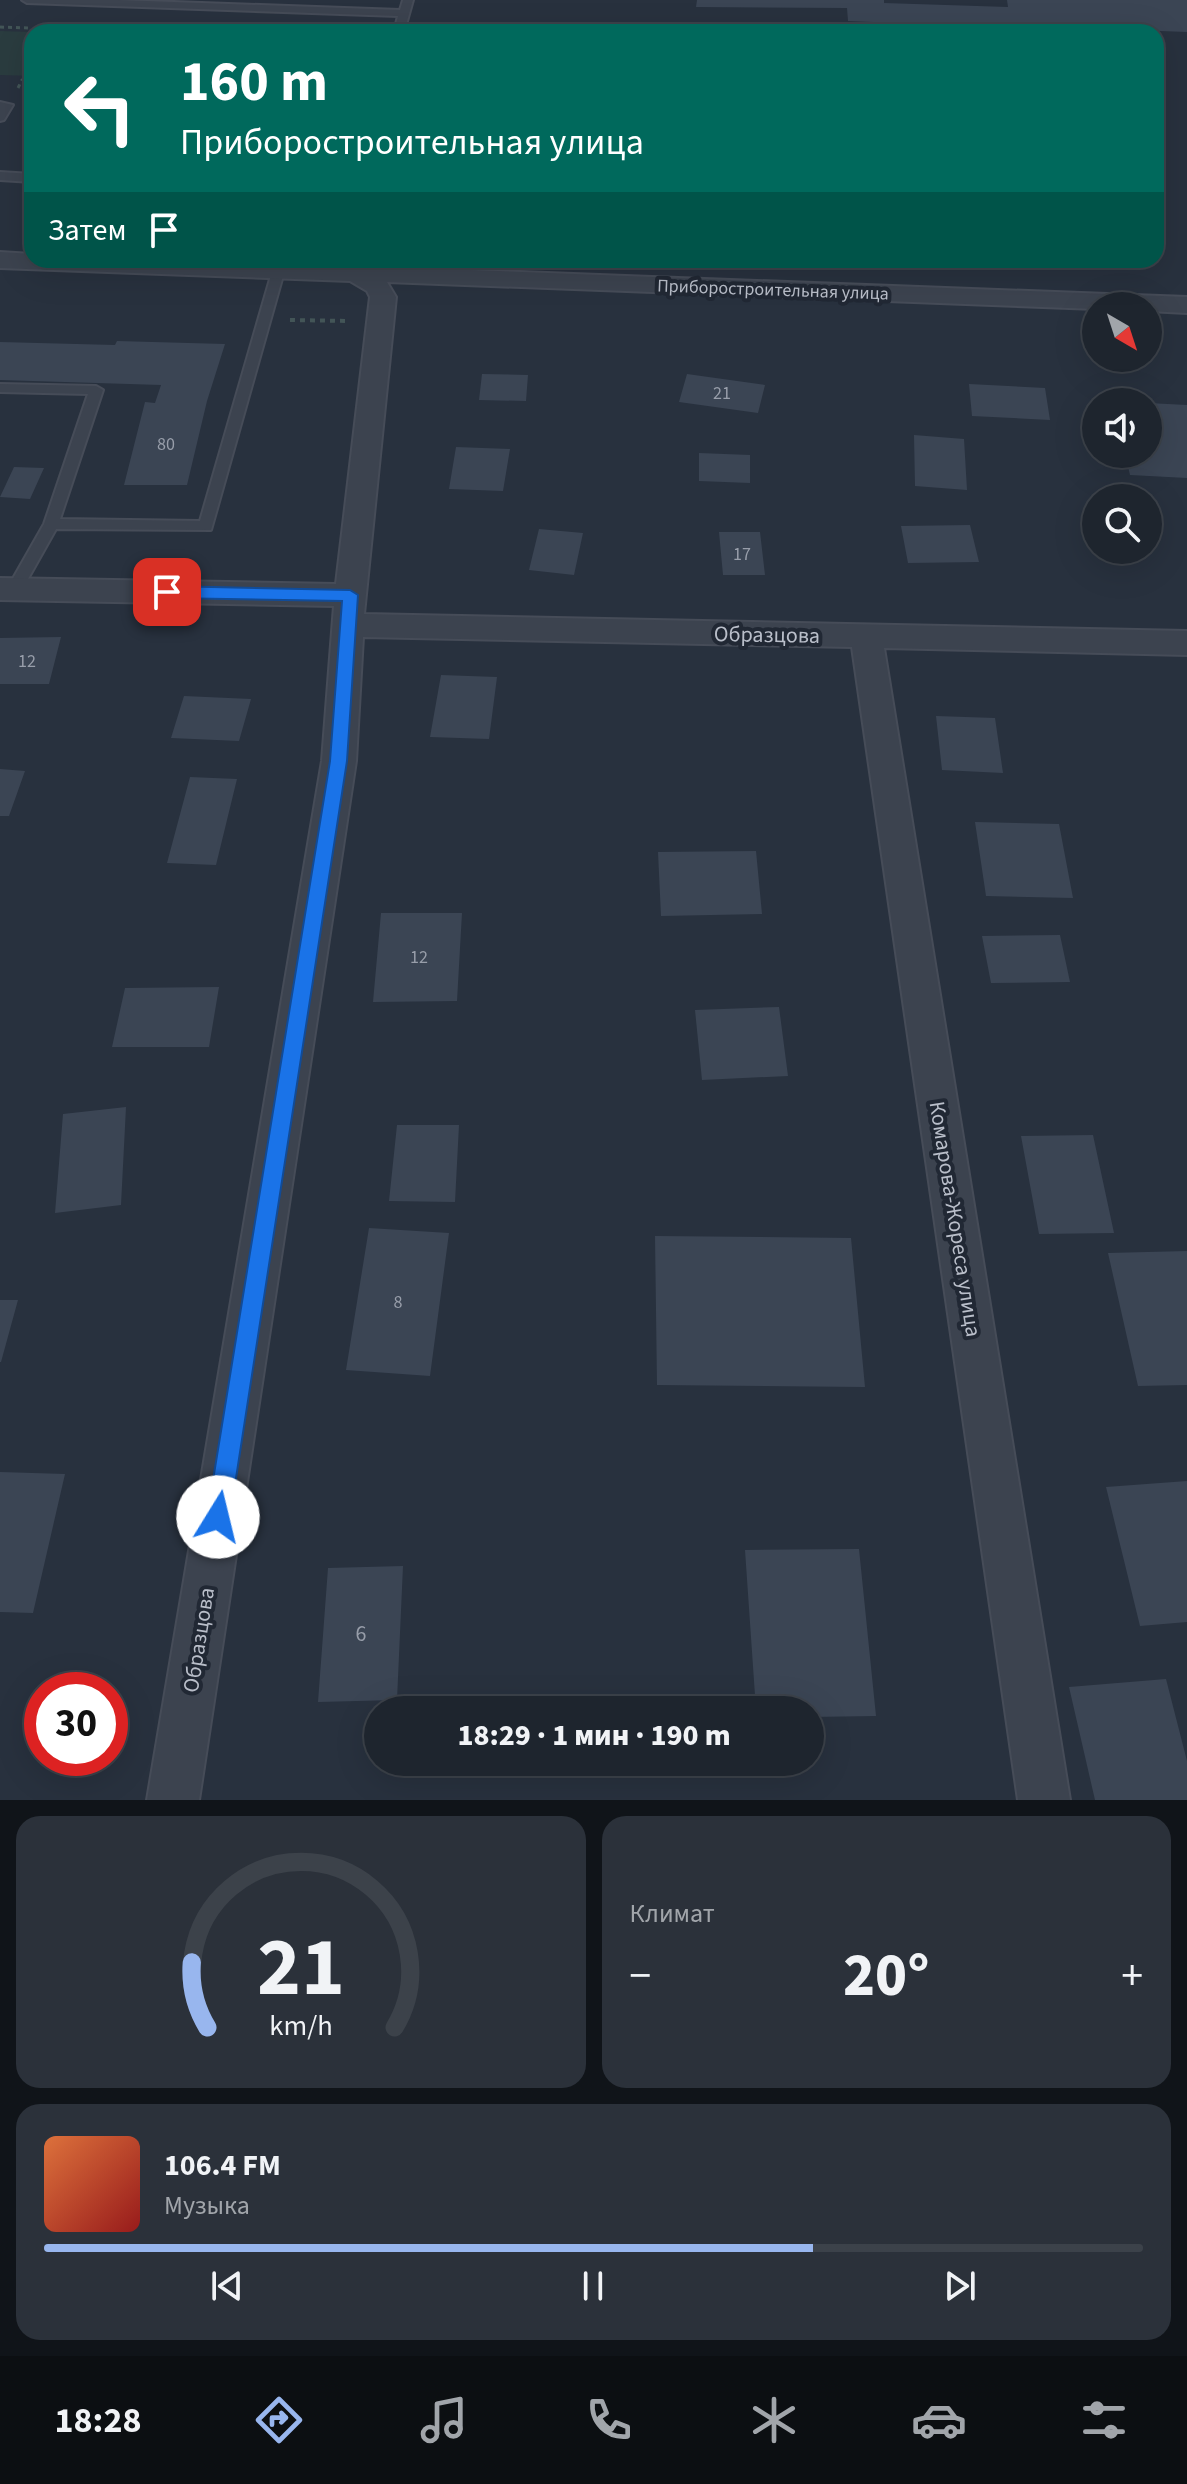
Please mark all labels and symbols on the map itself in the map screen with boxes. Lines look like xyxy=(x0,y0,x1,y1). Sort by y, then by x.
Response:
street label: Приборостроительная улица xyxy=(657,273,889,307)
north arrow xyxy=(1082,292,1162,372)
house number: 21 xyxy=(713,381,731,406)
house number: 80 xyxy=(157,432,175,457)
house number: 17 xyxy=(733,542,751,567)
pin xyxy=(133,558,201,626)
street label: Образцова xyxy=(714,618,820,652)
house number: 12 xyxy=(18,649,36,674)
house number: 12 xyxy=(410,945,428,970)
street label: Комарова-Жореса улица xyxy=(921,1099,989,1339)
house number: 8 xyxy=(394,1290,403,1315)
position arrow xyxy=(176,1475,260,1559)
street label: Образцова xyxy=(175,1585,223,1695)
house number: 6 xyxy=(356,1618,367,1650)
speed limit sign: 30 xyxy=(24,1672,128,1776)

